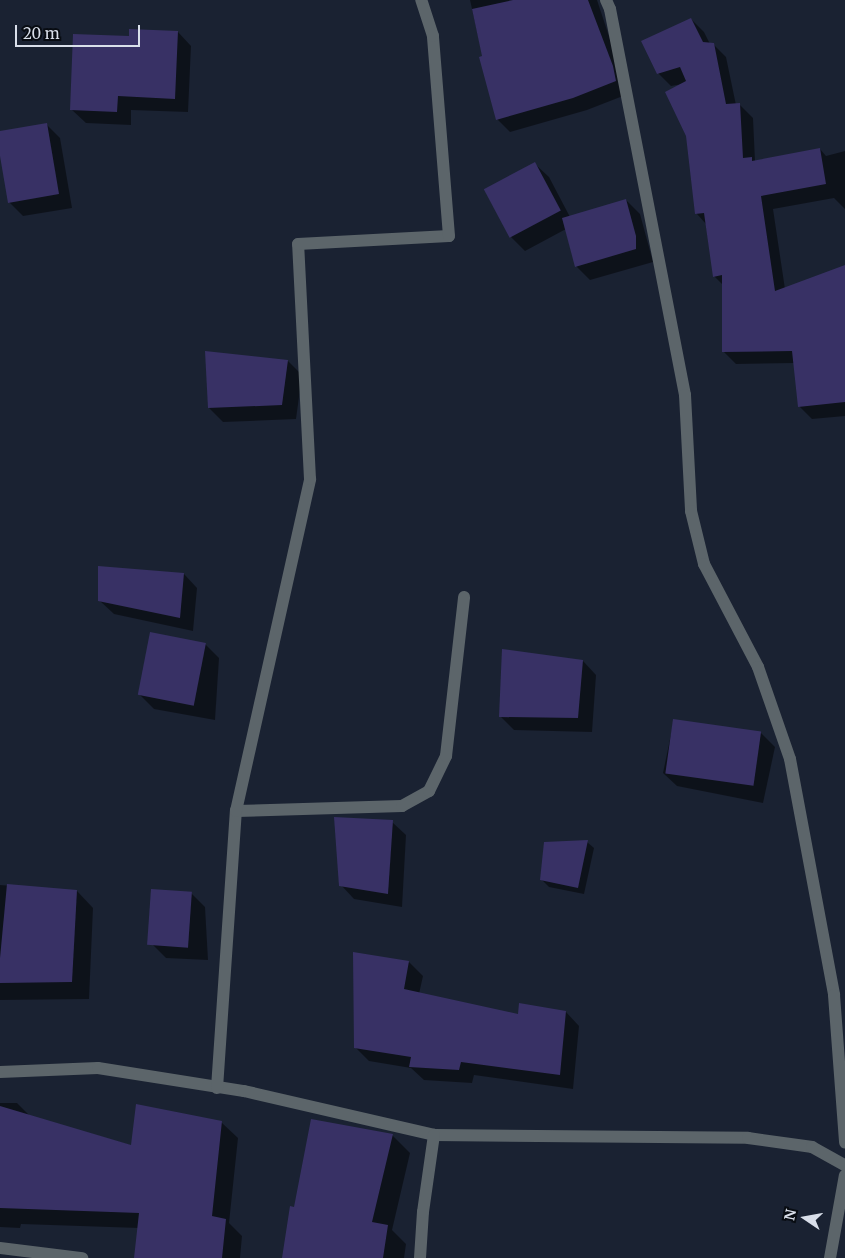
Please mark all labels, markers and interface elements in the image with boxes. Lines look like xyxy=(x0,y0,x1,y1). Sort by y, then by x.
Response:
scale bar xyxy=(18,15,142,47)
text: 20 m xyxy=(23,24,60,43)
north arrow xyxy=(780,1193,830,1243)
text: N xyxy=(780,1208,800,1222)

